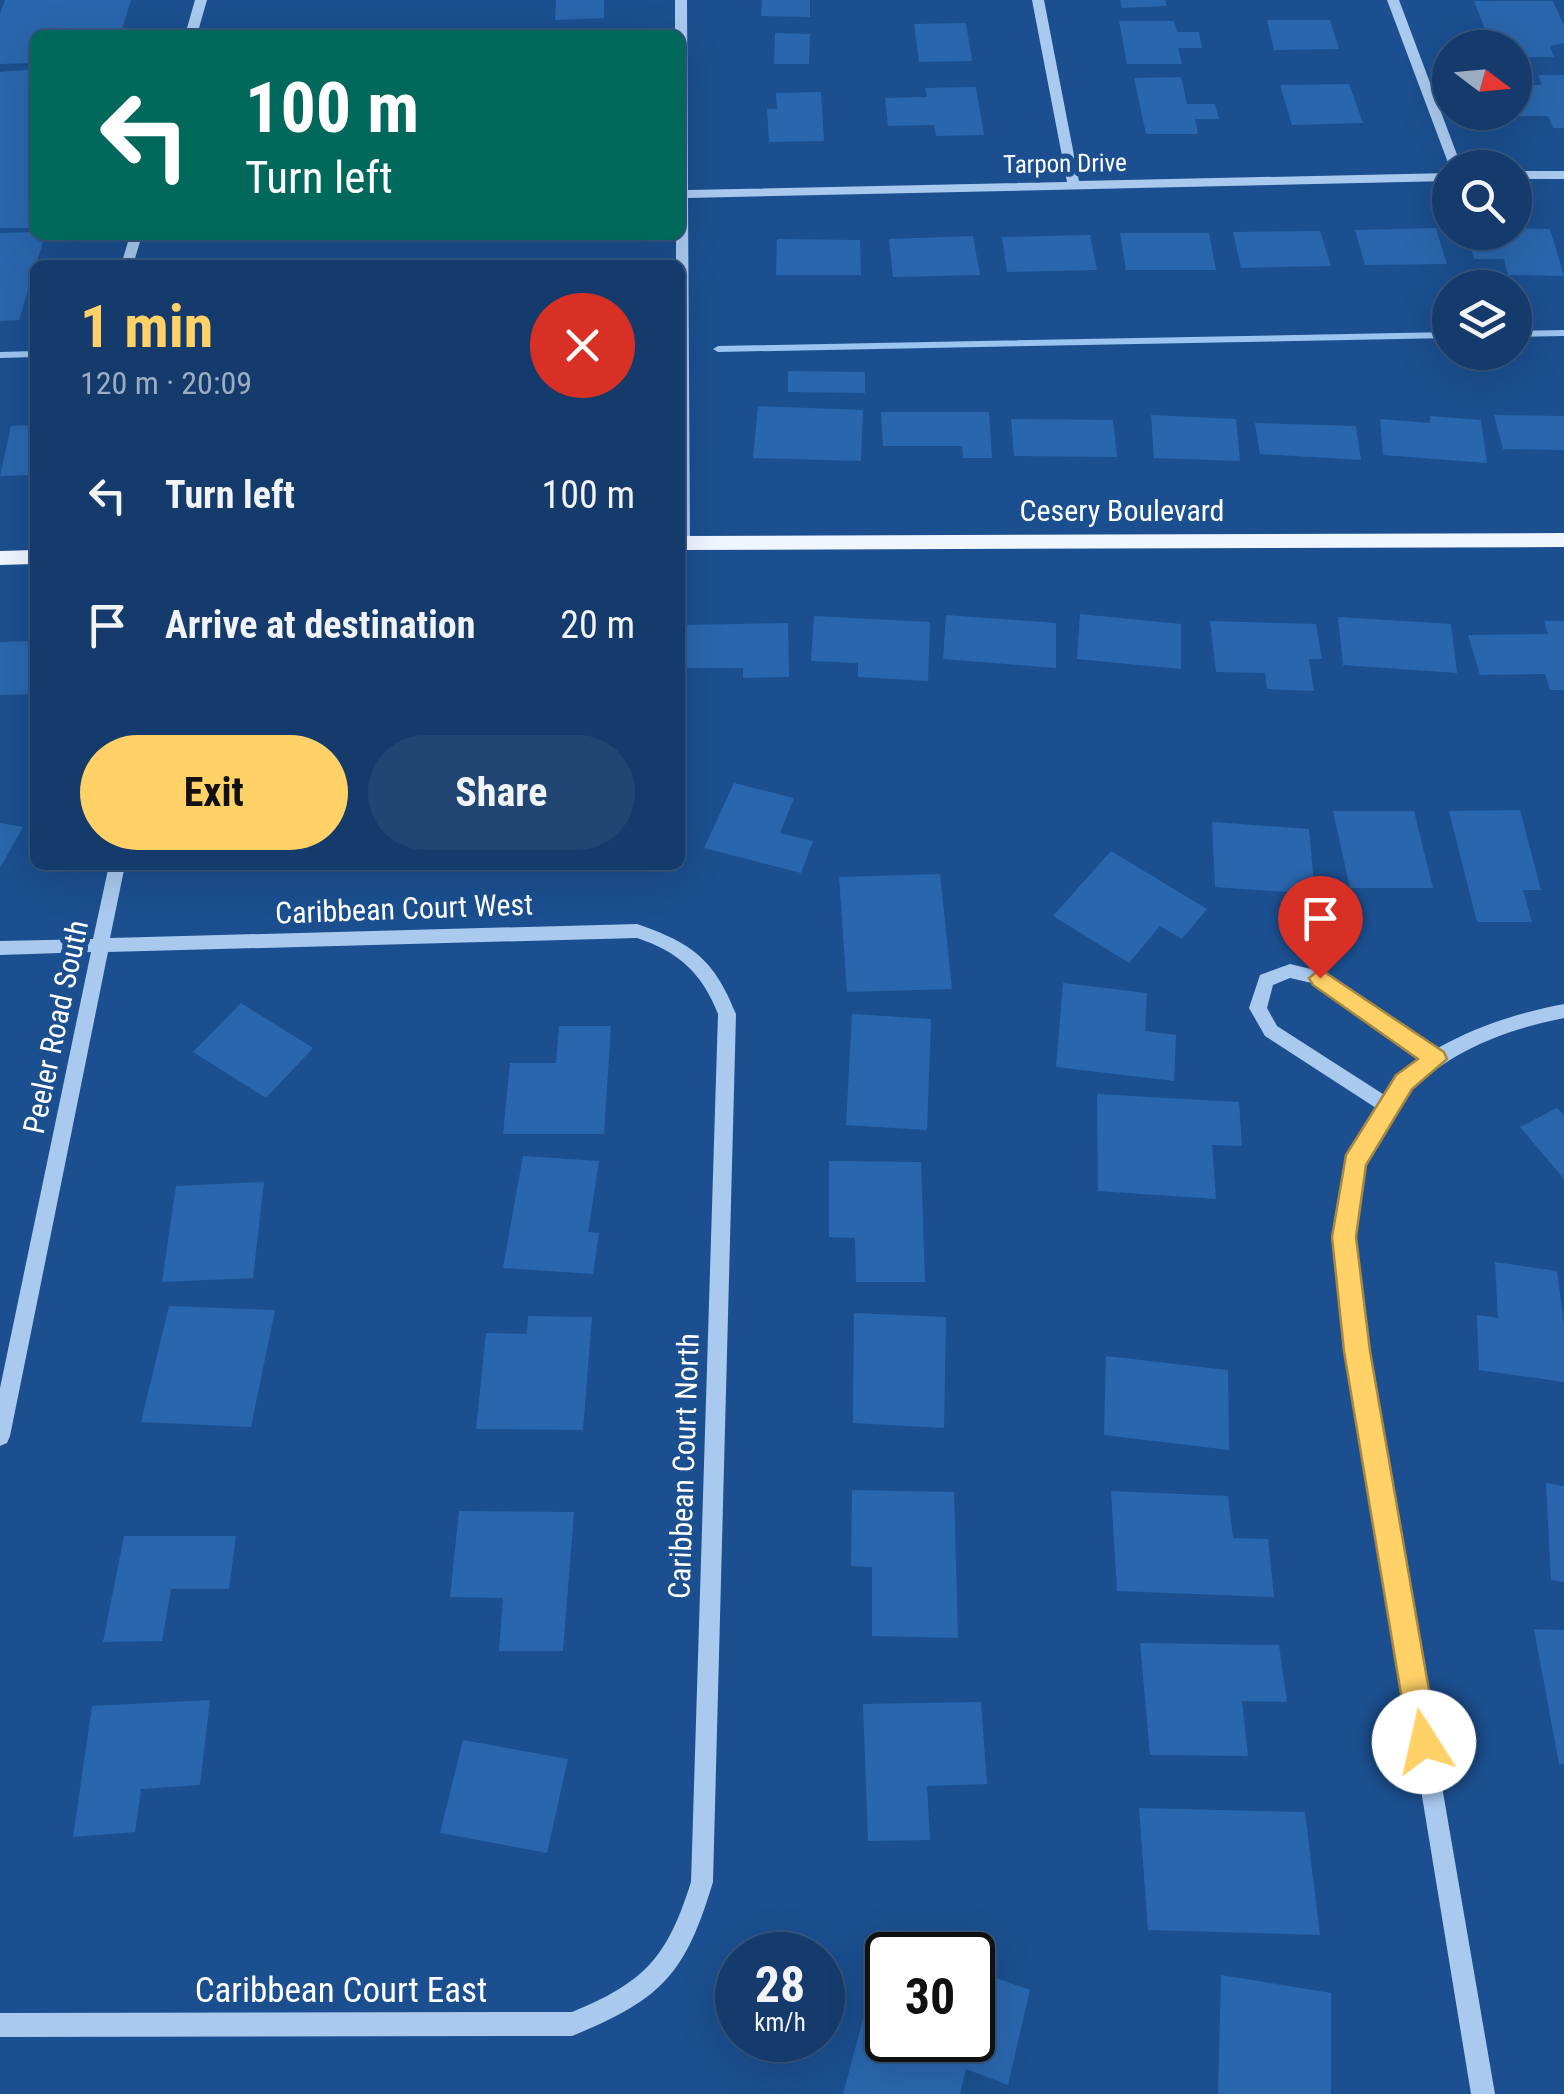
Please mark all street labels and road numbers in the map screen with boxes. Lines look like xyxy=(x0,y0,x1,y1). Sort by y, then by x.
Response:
street label: Tarpon Drive xyxy=(1003,148,1127,179)
street label: Cesery Boulevard xyxy=(1019,493,1225,528)
street label: Caribbean Court West xyxy=(274,887,534,930)
street label: Peeler Road South xyxy=(16,917,95,1137)
street label: Caribbean Court North xyxy=(661,1332,706,1599)
street label: Caribbean Court East xyxy=(195,1970,487,2011)

